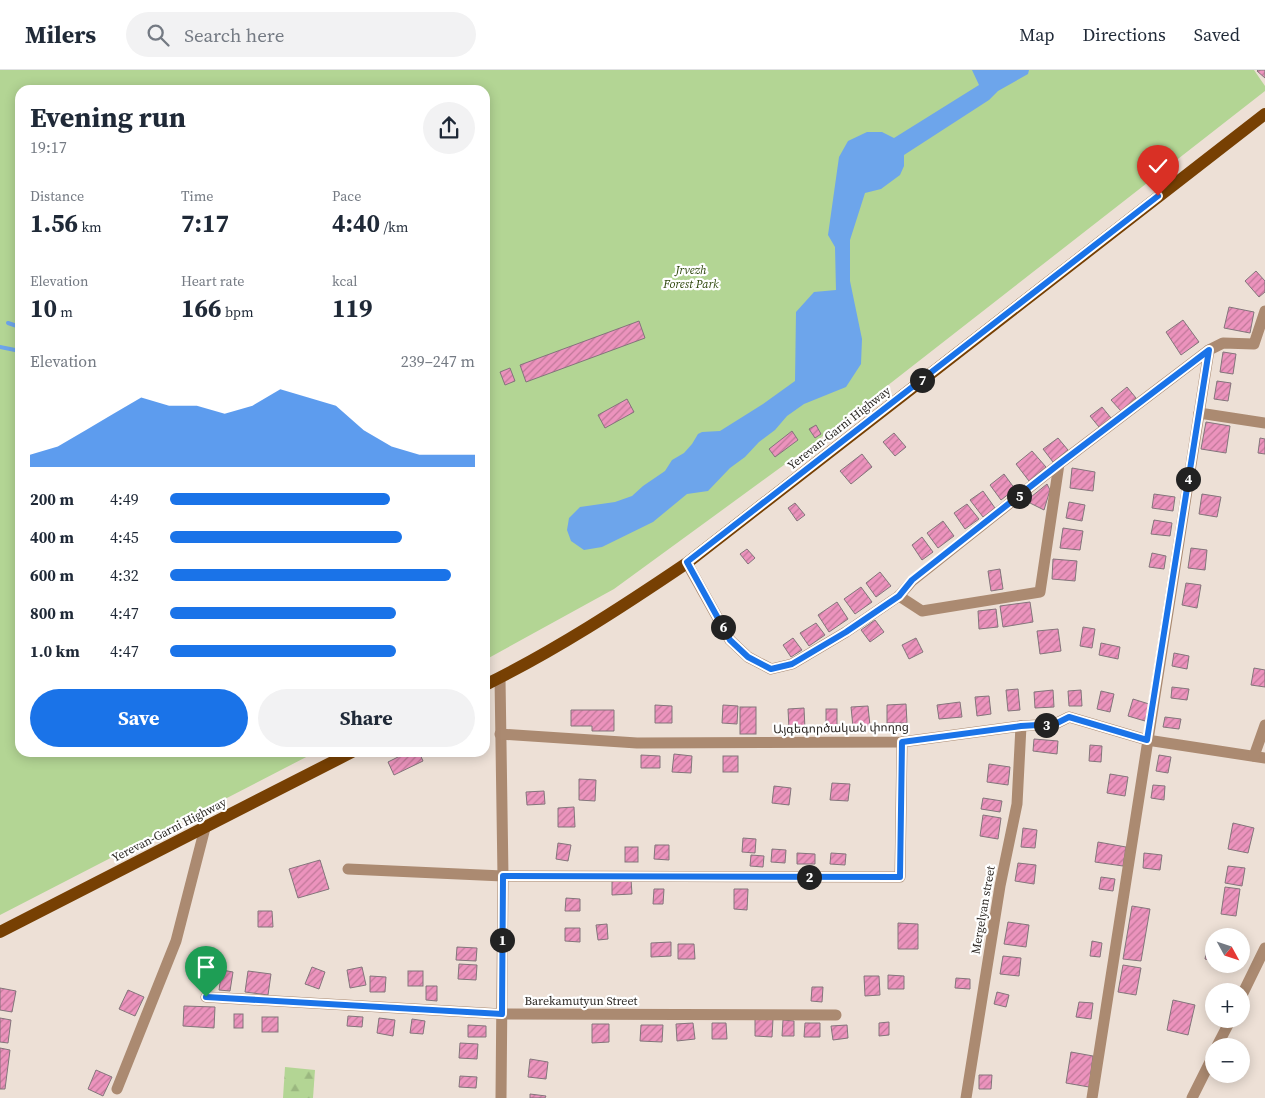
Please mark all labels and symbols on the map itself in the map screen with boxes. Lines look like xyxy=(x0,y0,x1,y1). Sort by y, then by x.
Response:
pin xyxy=(1137,145,1179,196)
park label: Jrvezh Forest Park xyxy=(662,262,719,292)
pin: 7 xyxy=(910,368,934,392)
street label: Yerevan-Garni Highway xyxy=(784,382,895,473)
pin: 4 xyxy=(1176,466,1200,492)
pin: 5 xyxy=(1006,484,1032,508)
pin: 6 xyxy=(710,614,736,640)
pin: 3 xyxy=(1034,712,1058,738)
street label: Այգեգործական փողոց xyxy=(773,719,909,737)
street label: Yerevan-Garni Highway xyxy=(109,794,230,866)
pin: 2 xyxy=(796,864,822,890)
street label: Mergelyan street xyxy=(967,864,999,955)
pin: 1 xyxy=(490,928,514,952)
north arrow xyxy=(1205,928,1250,972)
pin xyxy=(185,946,227,997)
street label: Barekamutyun Street xyxy=(524,993,638,1009)

